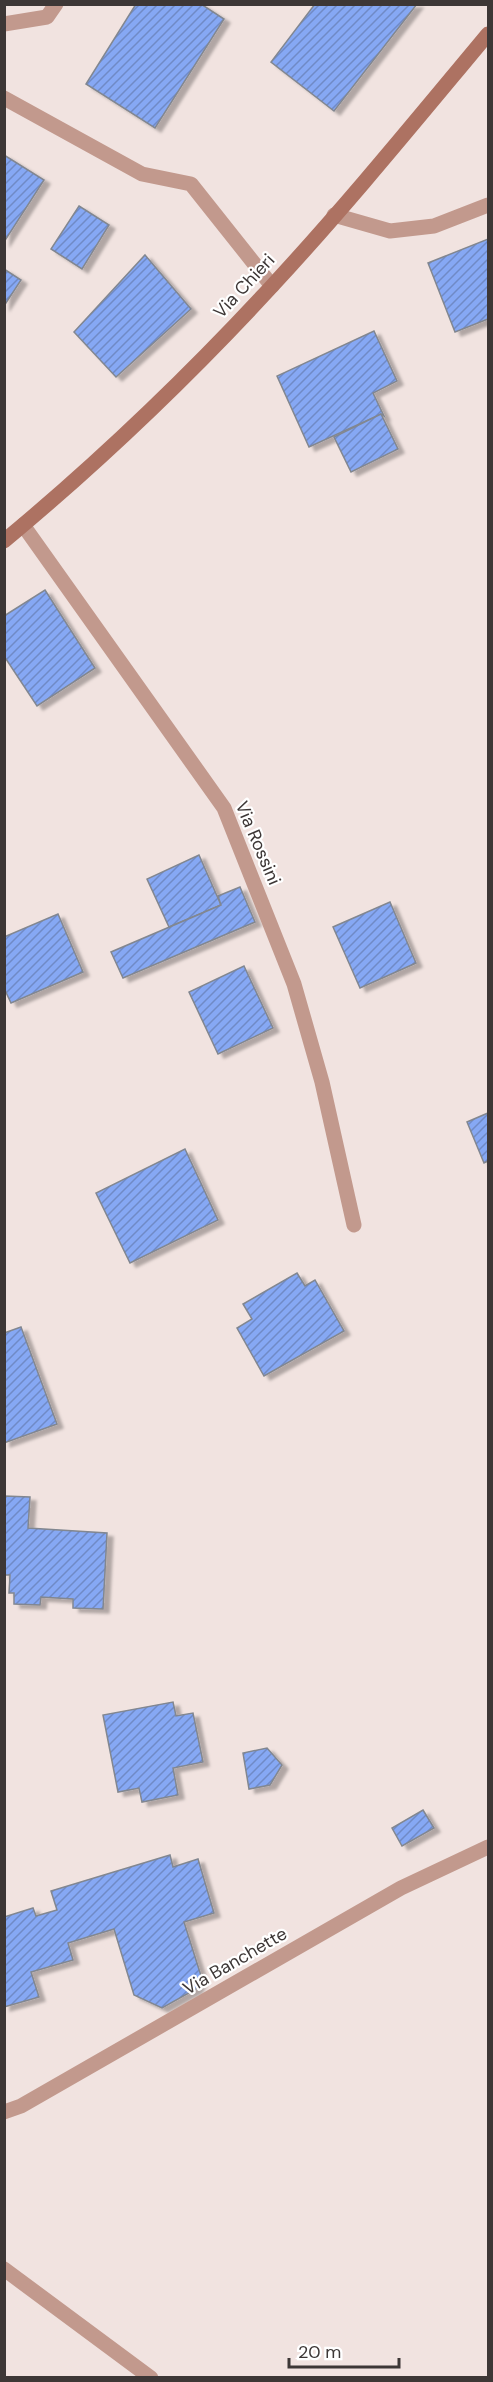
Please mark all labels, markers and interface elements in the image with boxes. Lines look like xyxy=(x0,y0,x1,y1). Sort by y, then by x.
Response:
street label: Via Chieri xyxy=(208,249,280,323)
street label: Via Rossini xyxy=(230,797,286,889)
street label: Via Banchette xyxy=(179,1921,291,2001)
scale bar xyxy=(289,2331,398,2369)
text: 20 m xyxy=(298,2340,341,2364)

